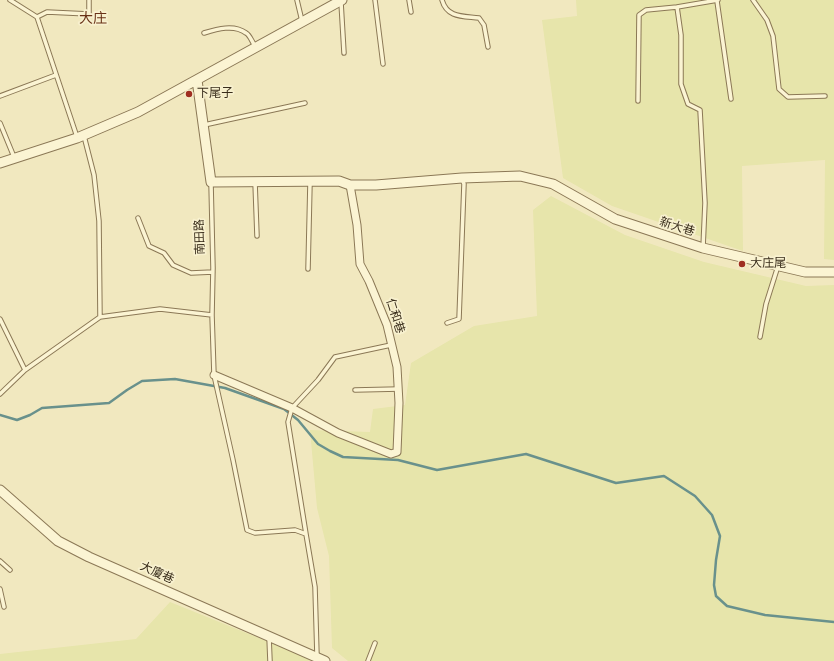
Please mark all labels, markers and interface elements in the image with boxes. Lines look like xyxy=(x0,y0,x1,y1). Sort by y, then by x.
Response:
district label: 大庄 xyxy=(79,11,107,27)
place label: 下尾子 xyxy=(197,87,233,101)
marker: 下尾子 xyxy=(184,89,194,99)
street label: 新大巷 xyxy=(658,215,696,239)
street label: 南田路 xyxy=(192,219,208,255)
place label: 大庄尾 xyxy=(750,257,786,271)
marker: 大庄尾 xyxy=(737,259,747,269)
street label: 仁和巷 xyxy=(383,297,407,335)
street label: 大廈巷 xyxy=(138,559,176,587)

